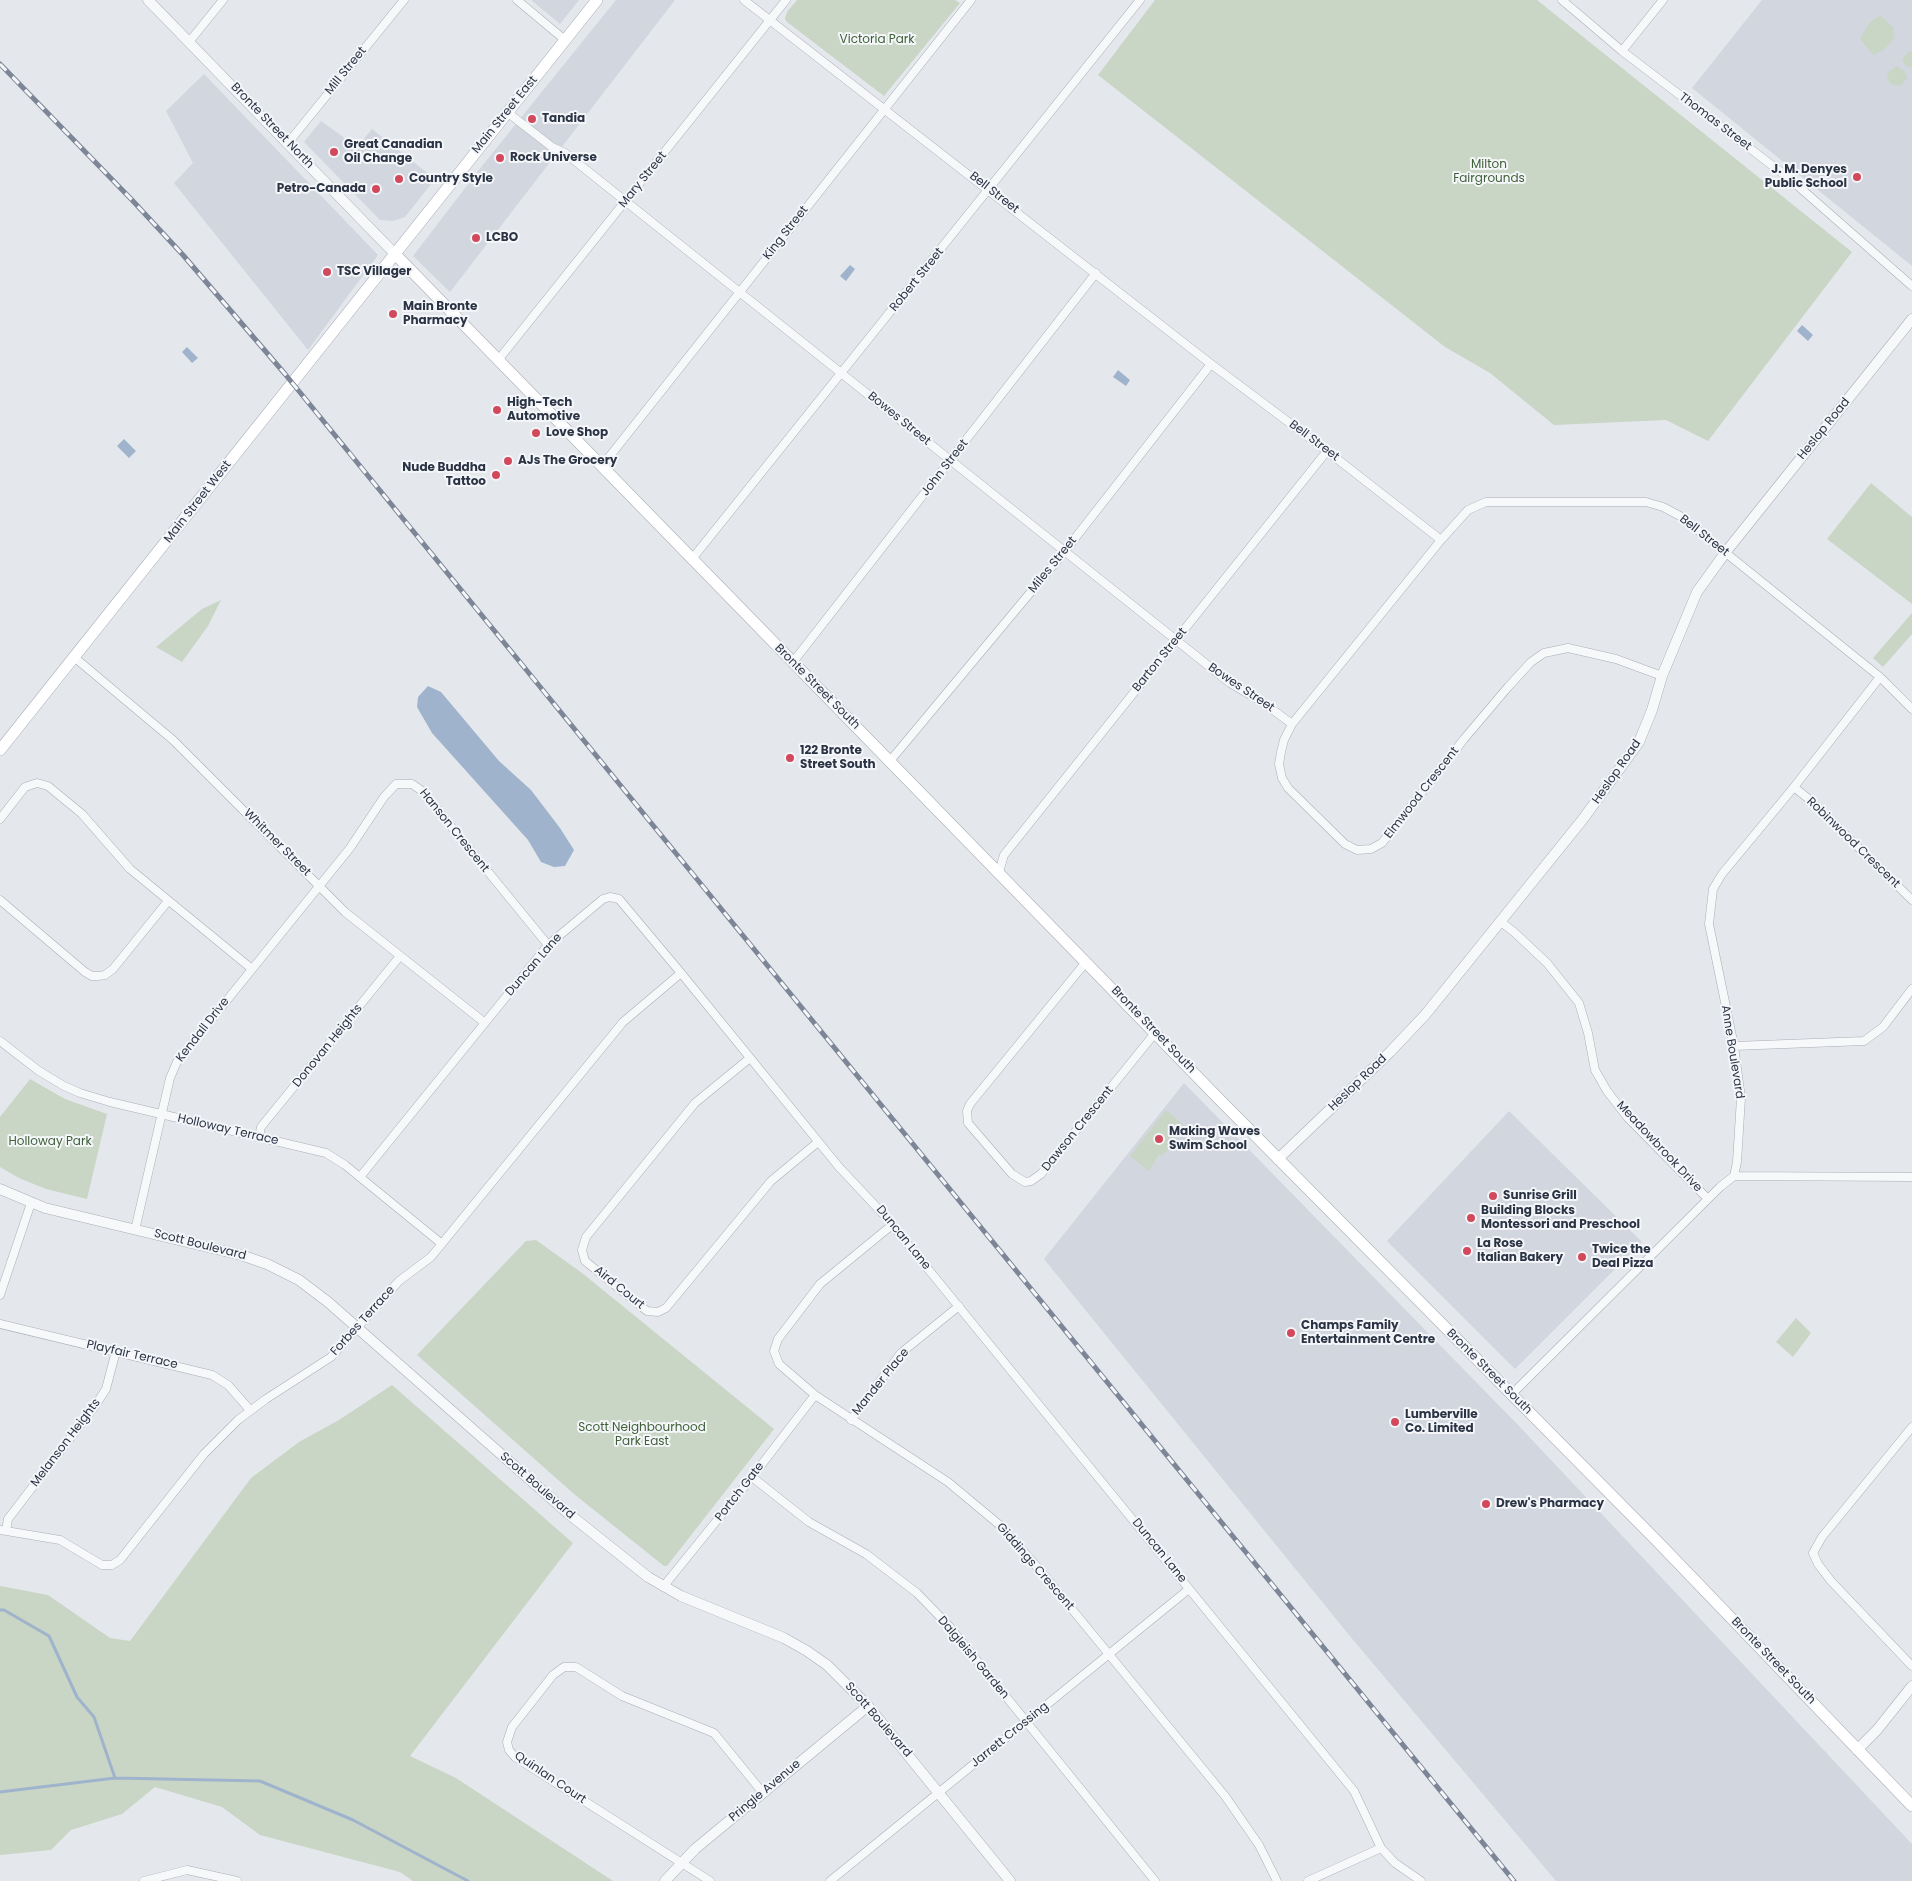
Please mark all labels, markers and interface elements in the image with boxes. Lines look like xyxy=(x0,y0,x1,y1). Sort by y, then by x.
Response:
park label: Victoria Park xyxy=(840,33,914,47)
street label: Mill Street xyxy=(322,44,370,98)
street label: Main Street East xyxy=(469,73,541,157)
street label: Bronte Street North xyxy=(228,80,316,172)
street label: Thomas Street xyxy=(1676,90,1754,154)
place label: Tandia xyxy=(542,112,585,126)
marker: Tandia xyxy=(526,113,538,125)
place label: Great Canadian Oil Change xyxy=(344,138,443,166)
marker: Great Canadian Oil Change xyxy=(328,146,340,158)
street label: Mary Street xyxy=(616,149,670,211)
place label: Rock Universe xyxy=(510,151,597,165)
marker: Rock Universe xyxy=(494,152,506,164)
park label: Milton Fairgrounds xyxy=(1453,158,1525,186)
place label: J. M. Denyes Public School xyxy=(1765,163,1847,191)
street label: Bell Street xyxy=(966,169,1022,217)
marker: J. M. Denyes Public School xyxy=(1851,171,1863,183)
place label: Country Style xyxy=(409,172,493,186)
marker: Country Style xyxy=(393,173,405,185)
place label: Petro-Canada xyxy=(277,182,366,196)
marker: Petro-Canada xyxy=(370,183,382,195)
street label: King Street xyxy=(761,203,811,263)
place label: LCBO xyxy=(486,231,518,245)
marker: LCBO xyxy=(470,232,482,244)
street label: Robert Street xyxy=(887,245,947,315)
place label: TSC Villager xyxy=(337,265,411,279)
marker: TSC Villager xyxy=(321,266,333,278)
place label: Main Bronte Pharmacy xyxy=(403,300,477,328)
marker: Main Bronte Pharmacy xyxy=(387,308,399,320)
street label: Bowes Street xyxy=(865,389,933,449)
street label: Heslop Road xyxy=(1795,395,1853,463)
place label: High-Tech Automotive xyxy=(507,396,580,424)
marker: High-Tech Automotive xyxy=(491,404,503,416)
street label: Bell Street xyxy=(1286,417,1342,465)
place label: Love Shop xyxy=(546,426,608,440)
marker: Love Shop xyxy=(530,427,542,439)
street label: John Street xyxy=(918,437,972,499)
place label: AJs The Grocery xyxy=(518,454,617,468)
marker: AJs The Grocery xyxy=(502,455,514,467)
street label: Main Street West xyxy=(161,458,235,546)
place label: Nude Buddha Tattoo xyxy=(402,461,486,489)
marker: Nude Buddha Tattoo xyxy=(490,469,502,481)
street label: Bell Street xyxy=(1676,512,1732,560)
street label: Miles Street xyxy=(1026,534,1080,596)
street label: Barton Street xyxy=(1130,625,1190,695)
street label: Bronte Street South xyxy=(771,641,863,733)
street label: Bowes Street xyxy=(1205,661,1277,715)
street label: Heslop Road xyxy=(1590,737,1644,807)
place label: 122 Bronte Street South xyxy=(800,744,876,772)
street label: Elmwood Crescent xyxy=(1382,744,1462,842)
marker: 122 Bronte Street South xyxy=(784,752,796,764)
street label: Hanson Crescent xyxy=(416,786,492,876)
street label: Robinwood Crescent xyxy=(1803,795,1903,891)
street label: Whitmer Street xyxy=(240,806,314,880)
street label: Duncan Lane xyxy=(503,931,565,999)
street label: Bronte Street South xyxy=(1108,984,1198,1076)
street label: Kendall Drive xyxy=(173,995,233,1065)
street label: Donovan Heights xyxy=(290,1002,366,1090)
street label: Anne Boulevard xyxy=(1717,1004,1747,1100)
street label: Heslop Road xyxy=(1326,1052,1390,1114)
street label: Dawson Crescent xyxy=(1039,1083,1117,1175)
street label: Meadowbrook Drive xyxy=(1613,1099,1705,1195)
street label: Holloway Terrace xyxy=(176,1111,280,1149)
place label: Making Waves Swim School xyxy=(1169,1125,1260,1153)
marker: Making Waves Swim School xyxy=(1153,1133,1165,1145)
park label: Holloway Park xyxy=(8,1135,92,1149)
place label: Sunrise Grill xyxy=(1503,1189,1577,1203)
marker: Sunrise Grill xyxy=(1487,1190,1499,1202)
street label: Duncan Lane xyxy=(873,1203,933,1273)
place label: Building Blocks Montessori and Preschool xyxy=(1481,1204,1640,1232)
marker: Building Blocks Montessori and Preschool xyxy=(1465,1212,1477,1224)
street label: Scott Boulevard xyxy=(152,1227,248,1263)
place label: La Rose Italian Bakery xyxy=(1477,1237,1563,1265)
place label: Twice the Deal Pizza xyxy=(1592,1243,1653,1271)
marker: La Rose Italian Bakery xyxy=(1461,1245,1473,1257)
marker: Twice the Deal Pizza xyxy=(1576,1251,1588,1263)
street label: Aird Court xyxy=(591,1263,647,1313)
street label: Forbes Terrace xyxy=(328,1283,398,1359)
place label: Champs Family Entertainment Centre xyxy=(1301,1319,1435,1347)
street label: Bronte Street South xyxy=(1443,1326,1535,1418)
marker: Champs Family Entertainment Centre xyxy=(1285,1327,1297,1339)
street label: Playfair Terrace xyxy=(85,1338,179,1372)
street label: Mander Place xyxy=(850,1346,912,1418)
street label: Melanson Heights xyxy=(28,1396,104,1490)
place label: Lumberville Co. Limited xyxy=(1405,1408,1478,1436)
marker: Lumberville Co. Limited xyxy=(1389,1416,1401,1428)
park label: Scott Neighbourhood Park East xyxy=(578,1421,706,1449)
street label: Scott Boulevard xyxy=(497,1450,577,1522)
street label: Portch Gate xyxy=(713,1460,767,1524)
place label: Drew's Pharmacy xyxy=(1496,1497,1604,1511)
marker: Drew's Pharmacy xyxy=(1480,1498,1492,1510)
street label: Duncan Lane xyxy=(1129,1516,1189,1586)
street label: Giddings Crescent xyxy=(993,1520,1077,1614)
street label: Dalgleish Garden xyxy=(934,1614,1012,1702)
street label: Bronte Street South xyxy=(1728,1615,1818,1707)
street label: Scott Boulevard xyxy=(842,1680,914,1760)
street label: Jarrett Crossing xyxy=(968,1699,1052,1771)
street label: Quinlan Court xyxy=(511,1749,589,1807)
street label: Pringle Avenue xyxy=(726,1757,804,1825)

